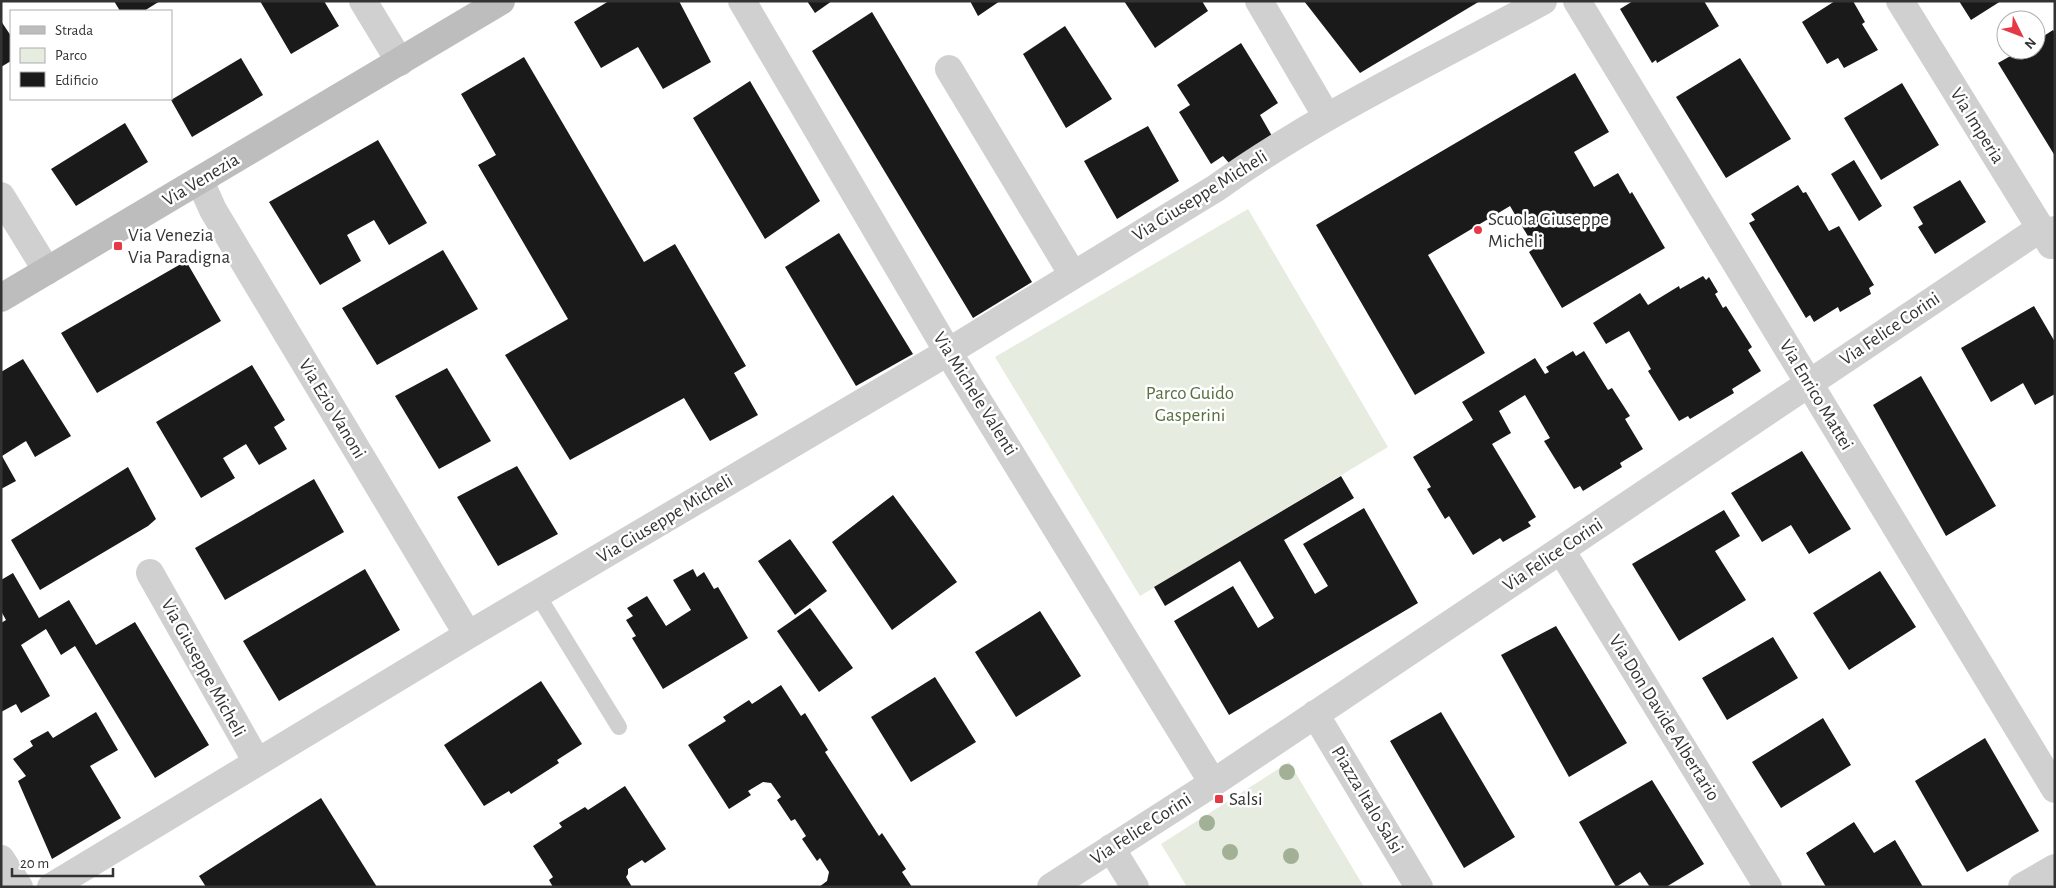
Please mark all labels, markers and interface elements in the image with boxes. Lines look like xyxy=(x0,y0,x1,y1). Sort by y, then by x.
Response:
legend xyxy=(10,10,172,100)
north arrow xyxy=(1996,10,2046,60)
text: Strada xyxy=(55,23,93,38)
text: N xyxy=(2021,35,2038,51)
text: Parco xyxy=(55,48,87,63)
text: Edificio xyxy=(55,73,98,88)
street label: Via Imperia xyxy=(1946,85,2008,167)
street label: Via Giuseppe Micheli xyxy=(1129,147,1271,245)
street label: Via Venezia xyxy=(159,150,243,210)
place label: Scuola Giuseppe Micheli xyxy=(1488,210,1609,251)
marker: Scuola Giuseppe Micheli xyxy=(1472,224,1484,236)
place label: Via Venezia Via Paradigna xyxy=(128,226,230,267)
marker: Via Venezia Via Paradigna xyxy=(112,240,124,252)
street label: Via Felice Corini xyxy=(1837,289,1943,369)
street label: Via Michele Valenti xyxy=(929,329,1021,459)
street label: Via Enrico Mattei xyxy=(1776,336,1856,454)
street label: Via Ezio Vanoni xyxy=(295,356,369,462)
park label: Parco Guido Gasperini xyxy=(1146,384,1234,425)
street label: Via Giuseppe Micheli xyxy=(594,471,736,567)
street label: Via Felice Corini xyxy=(1500,515,1606,595)
street label: Via Giuseppe Micheli xyxy=(157,596,249,740)
street label: Via Don Davide Albertario xyxy=(1605,632,1723,804)
street label: Piazza Italo Salsi xyxy=(1328,743,1406,857)
street label: Via Felice Corini xyxy=(1087,789,1195,869)
place label: Salsi xyxy=(1229,790,1263,809)
marker: Salsi xyxy=(1213,793,1225,805)
scale bar xyxy=(12,846,114,878)
text: 20 m xyxy=(20,856,49,871)

